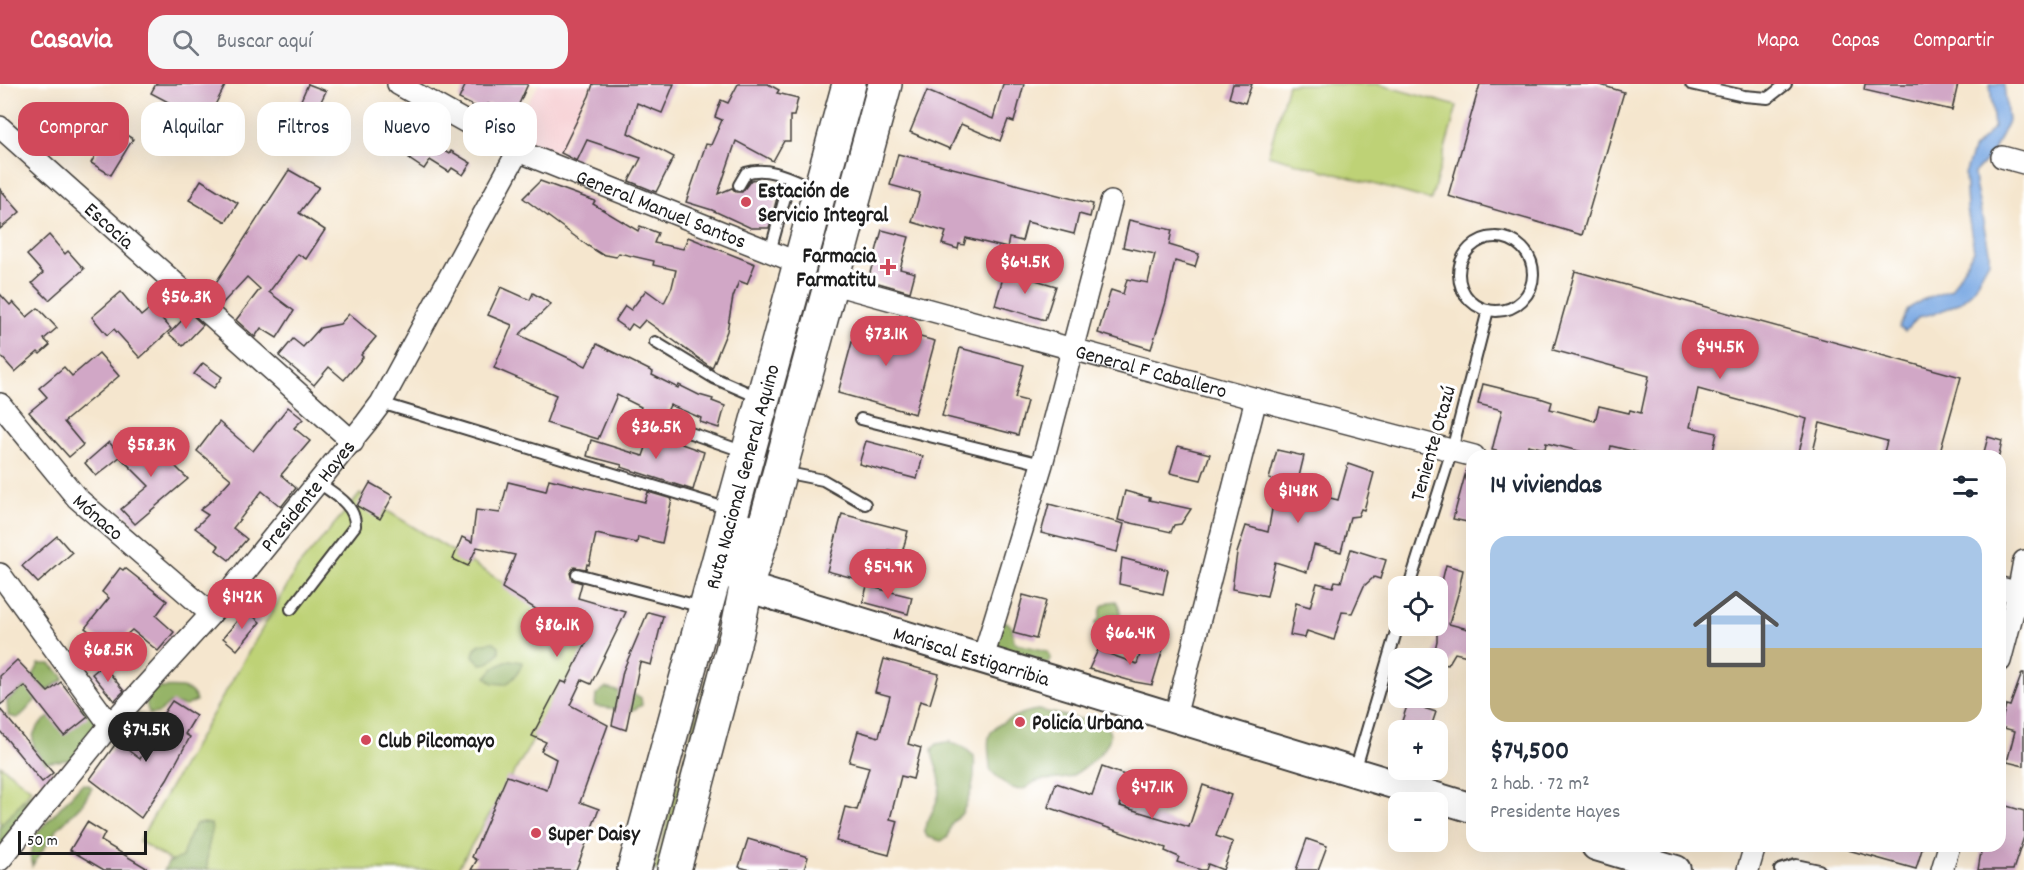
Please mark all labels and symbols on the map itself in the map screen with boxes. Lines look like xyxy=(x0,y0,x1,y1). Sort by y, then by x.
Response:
street label: General Manuel Santos xyxy=(571,164,750,259)
place label: Estación de Servicio Integral xyxy=(758,178,889,232)
marker: Estación de Servicio Integral xyxy=(739,195,753,209)
street label: Escocia xyxy=(76,196,140,258)
place label: Farmacia Farmatitu xyxy=(796,243,877,297)
pin: $64.5K xyxy=(976,244,1074,295)
marker: Farmacia Farmatitu xyxy=(881,260,895,274)
pin: $56.3K xyxy=(137,279,235,330)
pin: $73.1K xyxy=(837,316,935,367)
pin: $44.5K xyxy=(1671,329,1769,380)
street label: General F Caballero xyxy=(1071,338,1230,408)
street label: Ruta Nacional General Aquino xyxy=(699,361,790,593)
street label: Teniente Otazú xyxy=(1404,383,1466,505)
pin: $36.5K xyxy=(607,409,705,460)
pin: $58.3K xyxy=(102,427,200,478)
street label: Presidente Hayes xyxy=(255,435,364,560)
pin: $148K xyxy=(1256,473,1340,524)
street label: Mónaco xyxy=(64,488,129,550)
pin: $54.9K xyxy=(839,549,937,600)
pin: $142K xyxy=(200,579,284,630)
pin: $86.1K xyxy=(508,607,606,658)
pin: $66.4K xyxy=(1081,615,1179,666)
street label: Mariscal Estigarribia xyxy=(889,621,1054,697)
pin: $68.5K xyxy=(59,632,157,683)
place label: Policía Urbana xyxy=(1032,710,1144,740)
pin: $74.5K xyxy=(97,712,195,763)
marker: Policía Urbana xyxy=(1013,715,1027,729)
place label: Club Pilcomayo xyxy=(378,728,495,758)
marker: Club Pilcomayo xyxy=(359,733,373,747)
pin: $47.1K xyxy=(1103,769,1201,820)
place label: Super Daisy xyxy=(548,821,641,851)
marker: Super Daisy xyxy=(529,826,543,840)
scale bar xyxy=(18,828,147,856)

